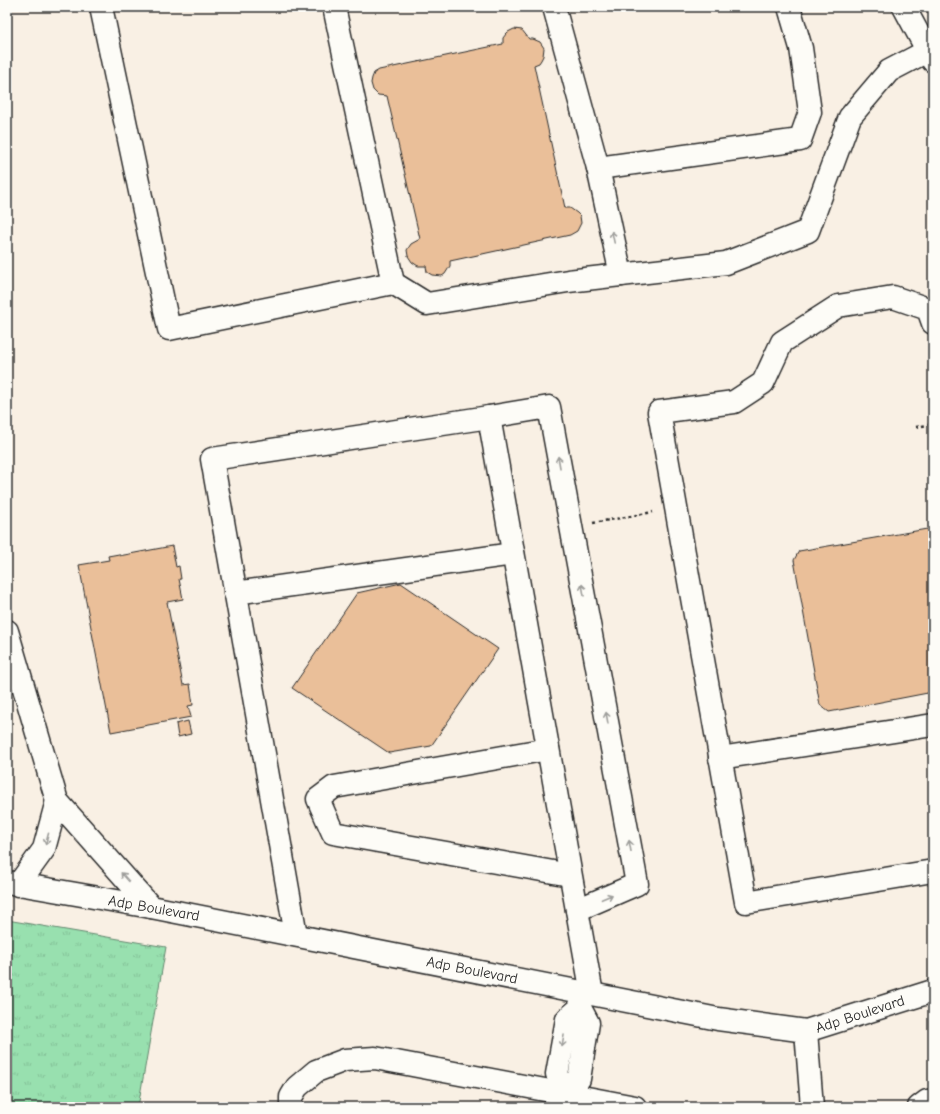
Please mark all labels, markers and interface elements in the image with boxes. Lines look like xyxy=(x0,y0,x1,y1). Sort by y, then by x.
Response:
one-way arrow xyxy=(609,231,617,244)
one-way arrow xyxy=(555,456,563,469)
one-way arrow xyxy=(579,584,587,597)
one-way arrow xyxy=(602,712,610,725)
one-way arrow xyxy=(43,832,50,845)
one-way arrow xyxy=(626,840,634,853)
one-way arrow xyxy=(121,873,130,883)
street label: Adp Boulevard xyxy=(107,891,201,925)
one-way arrow xyxy=(600,893,612,900)
street label: Adp Boulevard xyxy=(425,952,519,988)
street label: Adp Boulevard xyxy=(813,991,907,1037)
one-way arrow xyxy=(559,1034,567,1047)

